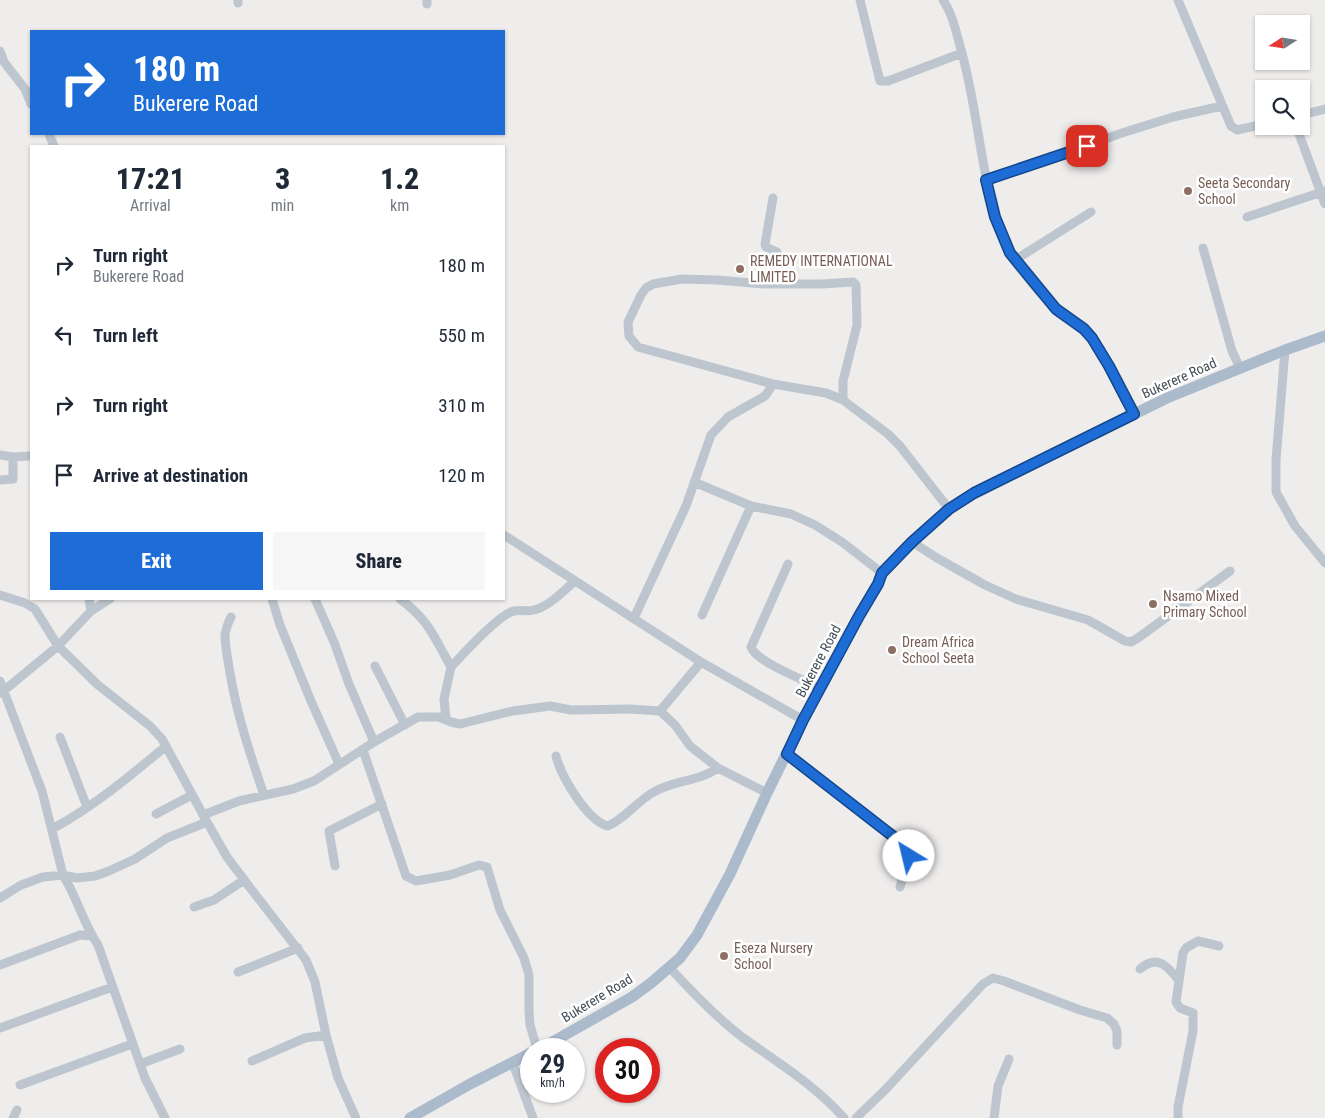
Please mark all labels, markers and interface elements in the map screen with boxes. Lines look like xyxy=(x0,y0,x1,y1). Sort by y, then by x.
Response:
north arrow xyxy=(1255,15,1310,70)
map controls xyxy=(1255,15,1310,135)
text: 180 m xyxy=(133,49,220,90)
icon: right xyxy=(50,50,115,115)
button: search xyxy=(1255,80,1310,135)
text: Bukerere Road xyxy=(133,91,259,116)
pin xyxy=(1066,125,1108,167)
icon: arrive xyxy=(1073,132,1101,160)
text: 17:21 xyxy=(116,161,185,196)
text: 3 xyxy=(275,161,290,196)
text: 1.2 xyxy=(380,161,419,196)
place label: Seeta Secondary School xyxy=(1198,175,1291,207)
marker: Seeta Secondary School xyxy=(1182,185,1194,197)
text: Arrival xyxy=(130,196,171,215)
text: min xyxy=(271,196,294,215)
text: km xyxy=(390,196,409,215)
text: Turn right xyxy=(93,244,168,267)
icon: right xyxy=(50,251,78,279)
place label: REMEDY INTERNATIONAL LIMITED xyxy=(750,253,893,285)
text: 180 m xyxy=(438,254,485,277)
marker: REMEDY INTERNATIONAL LIMITED xyxy=(734,263,746,275)
text: Bukerere Road xyxy=(93,267,184,286)
icon: left xyxy=(50,321,78,349)
text: Turn left xyxy=(93,324,158,347)
text: 550 m xyxy=(438,324,485,347)
street label: Bukerere Road xyxy=(1139,354,1219,402)
icon: right xyxy=(50,391,78,419)
text: Turn right xyxy=(93,394,168,417)
text: 310 m xyxy=(438,394,485,417)
icon: arrive xyxy=(50,461,78,489)
text: Arrive at destination xyxy=(93,464,248,487)
text: 120 m xyxy=(438,464,485,487)
button: Exit xyxy=(50,532,263,590)
button: Share xyxy=(273,532,485,590)
place label: Nsamo Mixed Primary School xyxy=(1163,588,1247,620)
marker: Nsamo Mixed Primary School xyxy=(1147,598,1159,610)
street label: Bukerere Road xyxy=(792,622,844,700)
place label: Dream Africa School Seeta xyxy=(902,634,974,666)
marker: Dream Africa School Seeta xyxy=(886,644,898,656)
position arrow xyxy=(882,829,934,881)
place label: Eseza Nursery School xyxy=(734,940,813,972)
marker: Eseza Nursery School xyxy=(718,950,730,962)
street label: Bukerere Road xyxy=(559,971,635,1025)
speed limit sign: 30 xyxy=(595,1038,660,1103)
text: 29 xyxy=(540,1050,565,1079)
text: km/h xyxy=(540,1076,565,1090)

